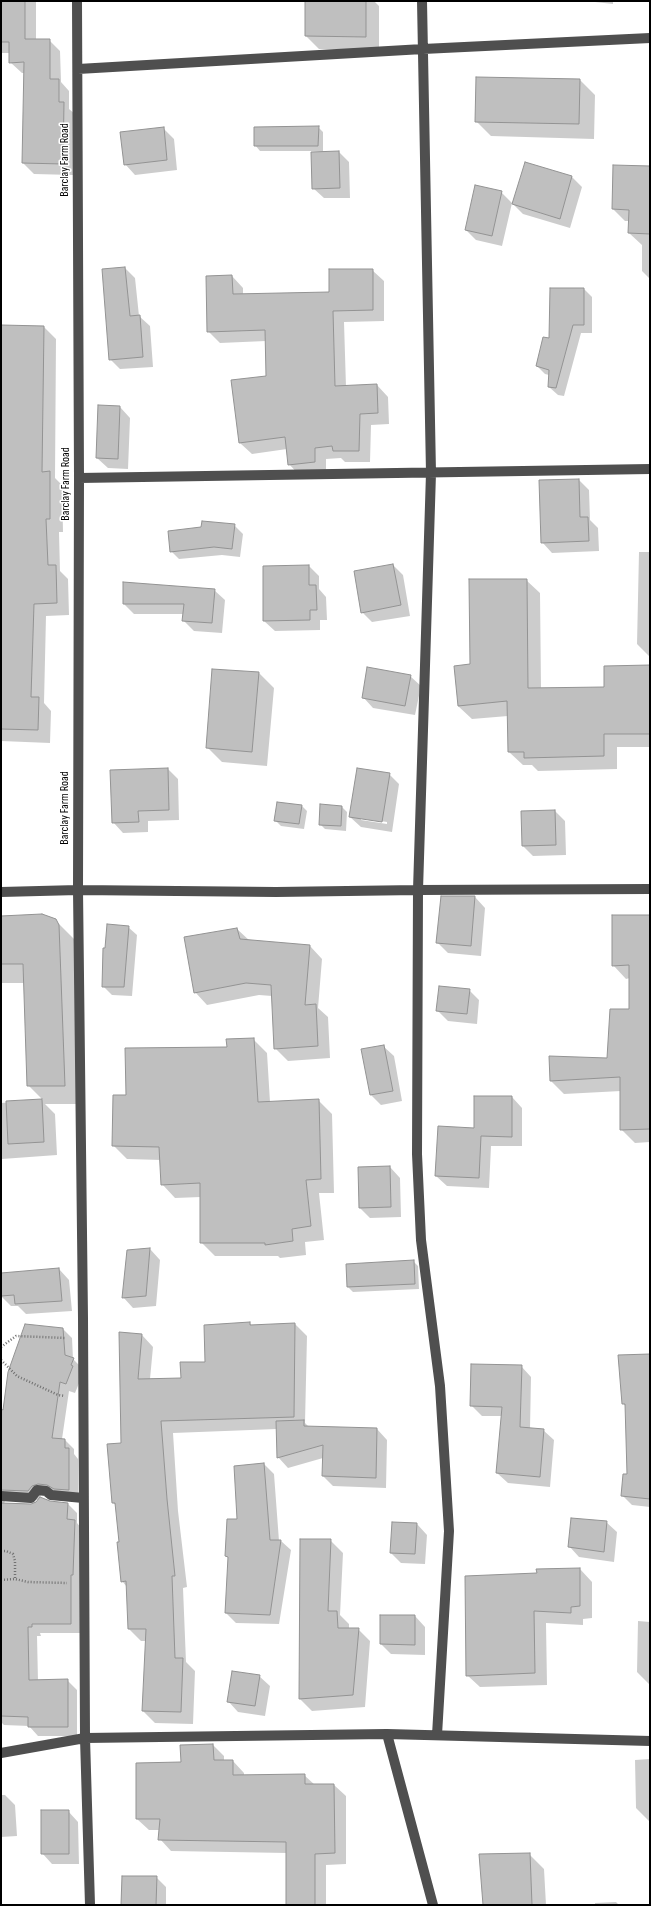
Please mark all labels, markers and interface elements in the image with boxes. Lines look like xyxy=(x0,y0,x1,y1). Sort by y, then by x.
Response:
street label: Barclay Farm Road xyxy=(58,123,72,197)
street label: Barclay Farm Road xyxy=(59,447,73,521)
street label: Barclay Farm Road xyxy=(58,771,72,845)

